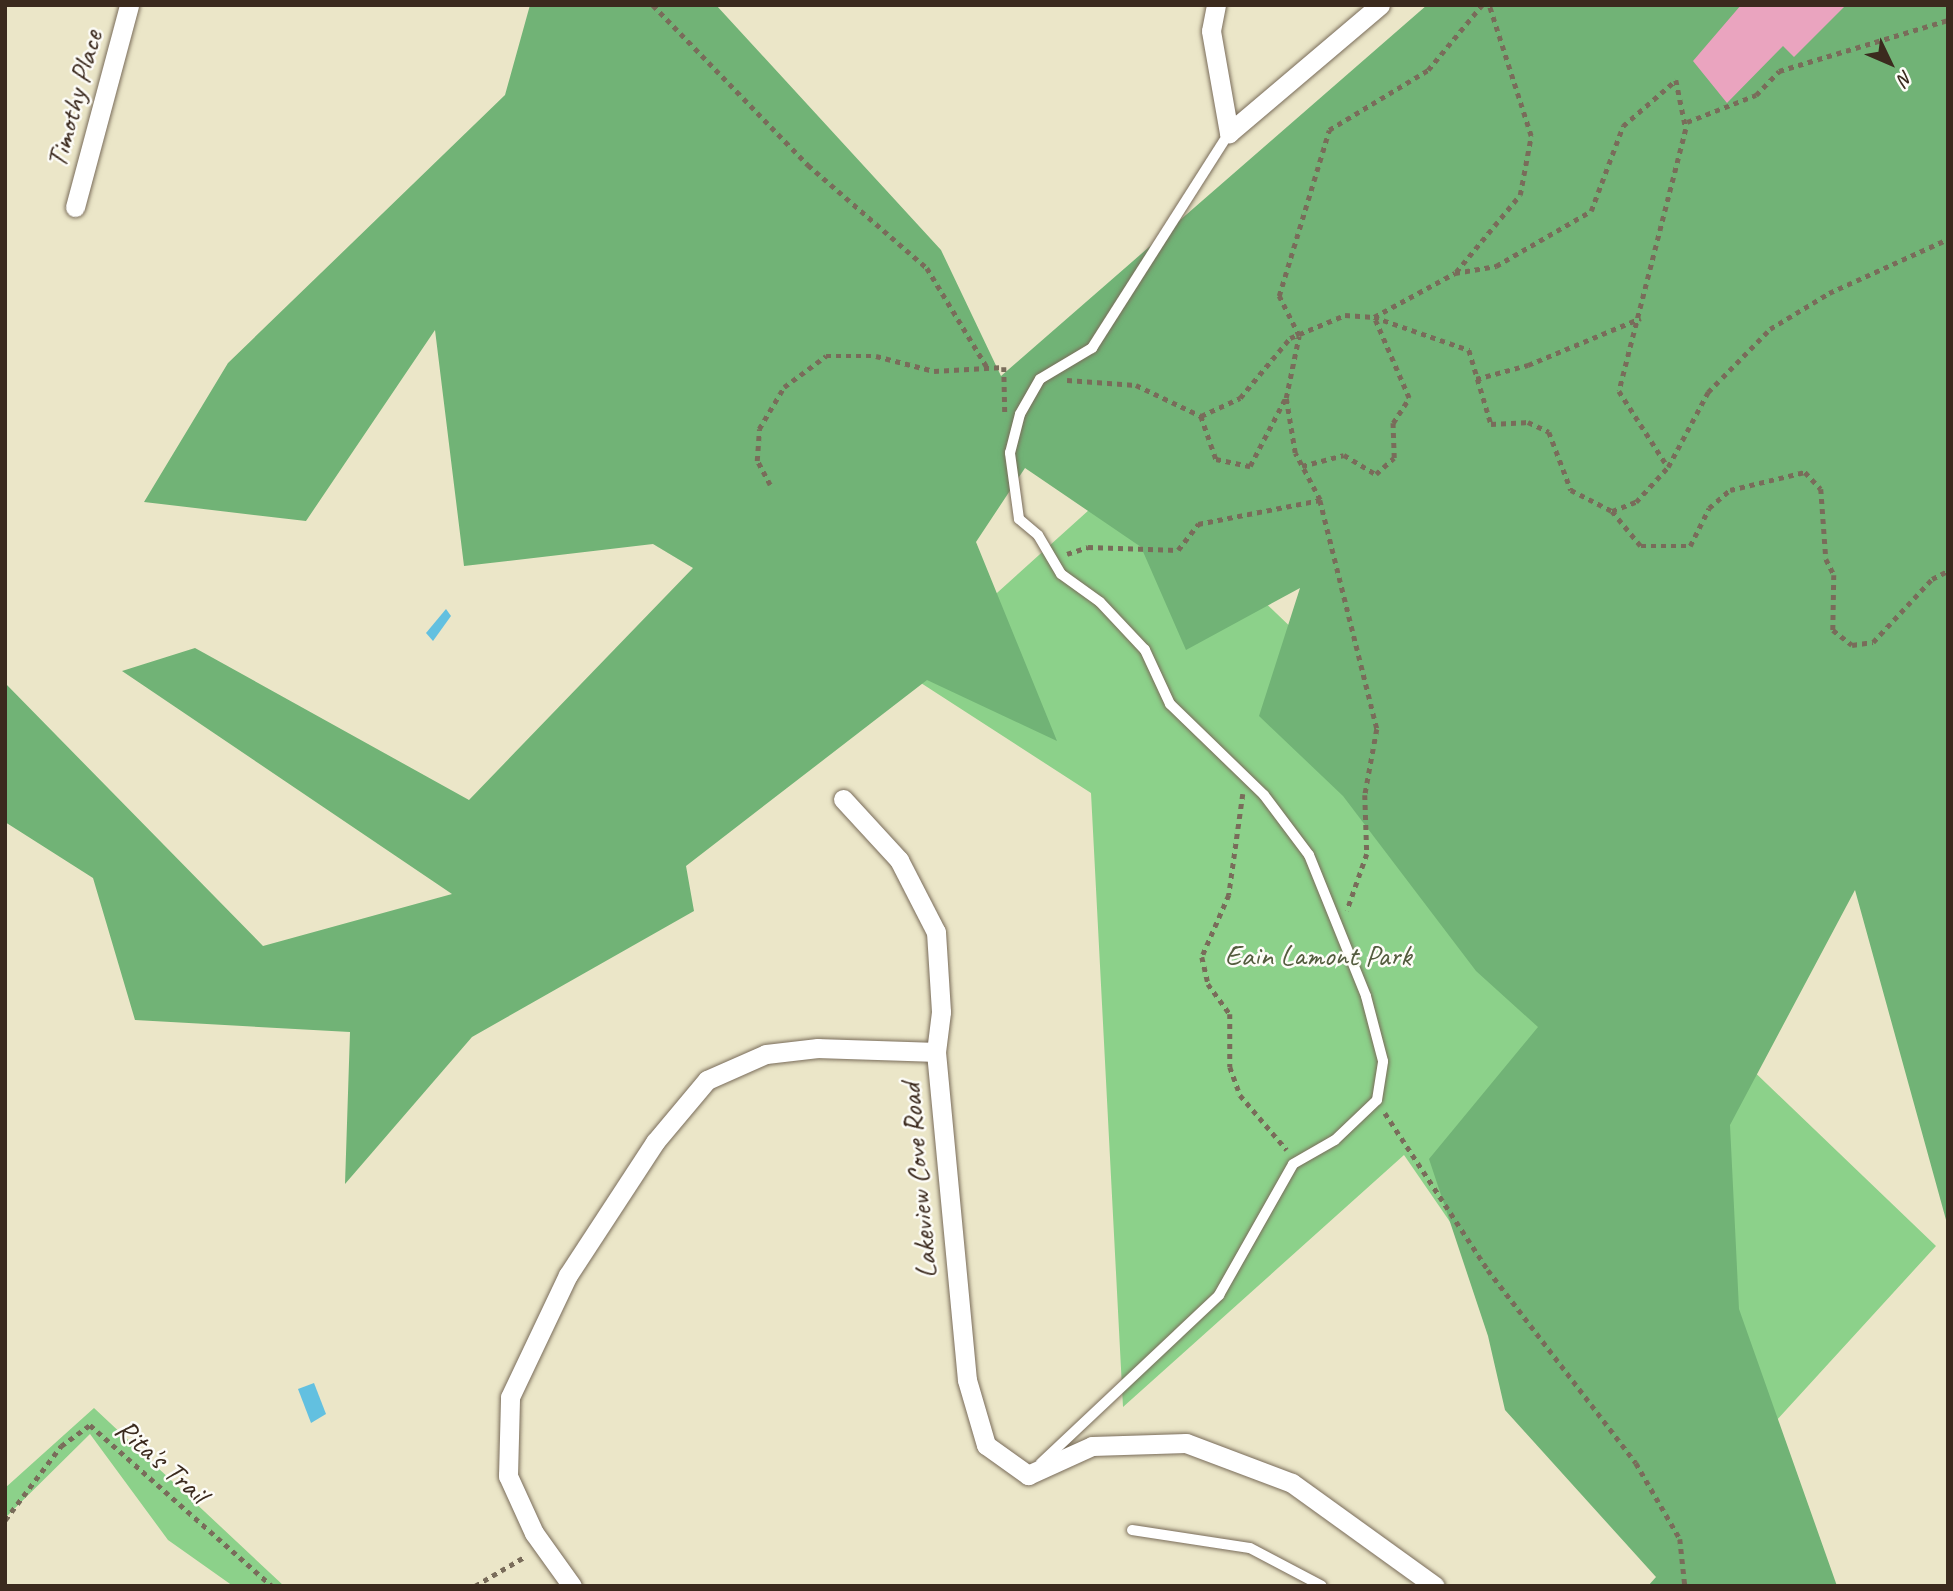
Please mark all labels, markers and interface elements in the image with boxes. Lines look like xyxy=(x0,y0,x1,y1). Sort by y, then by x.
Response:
street label: Timothy Place xyxy=(38,27,110,171)
north arrow xyxy=(1855,28,1925,98)
text: N xyxy=(1892,65,1918,90)
park label: Eain Lamont Park xyxy=(1225,937,1411,973)
street label: Lakeview Cove Road xyxy=(891,1081,945,1281)
street label: Rita's Trail xyxy=(109,1411,215,1511)

